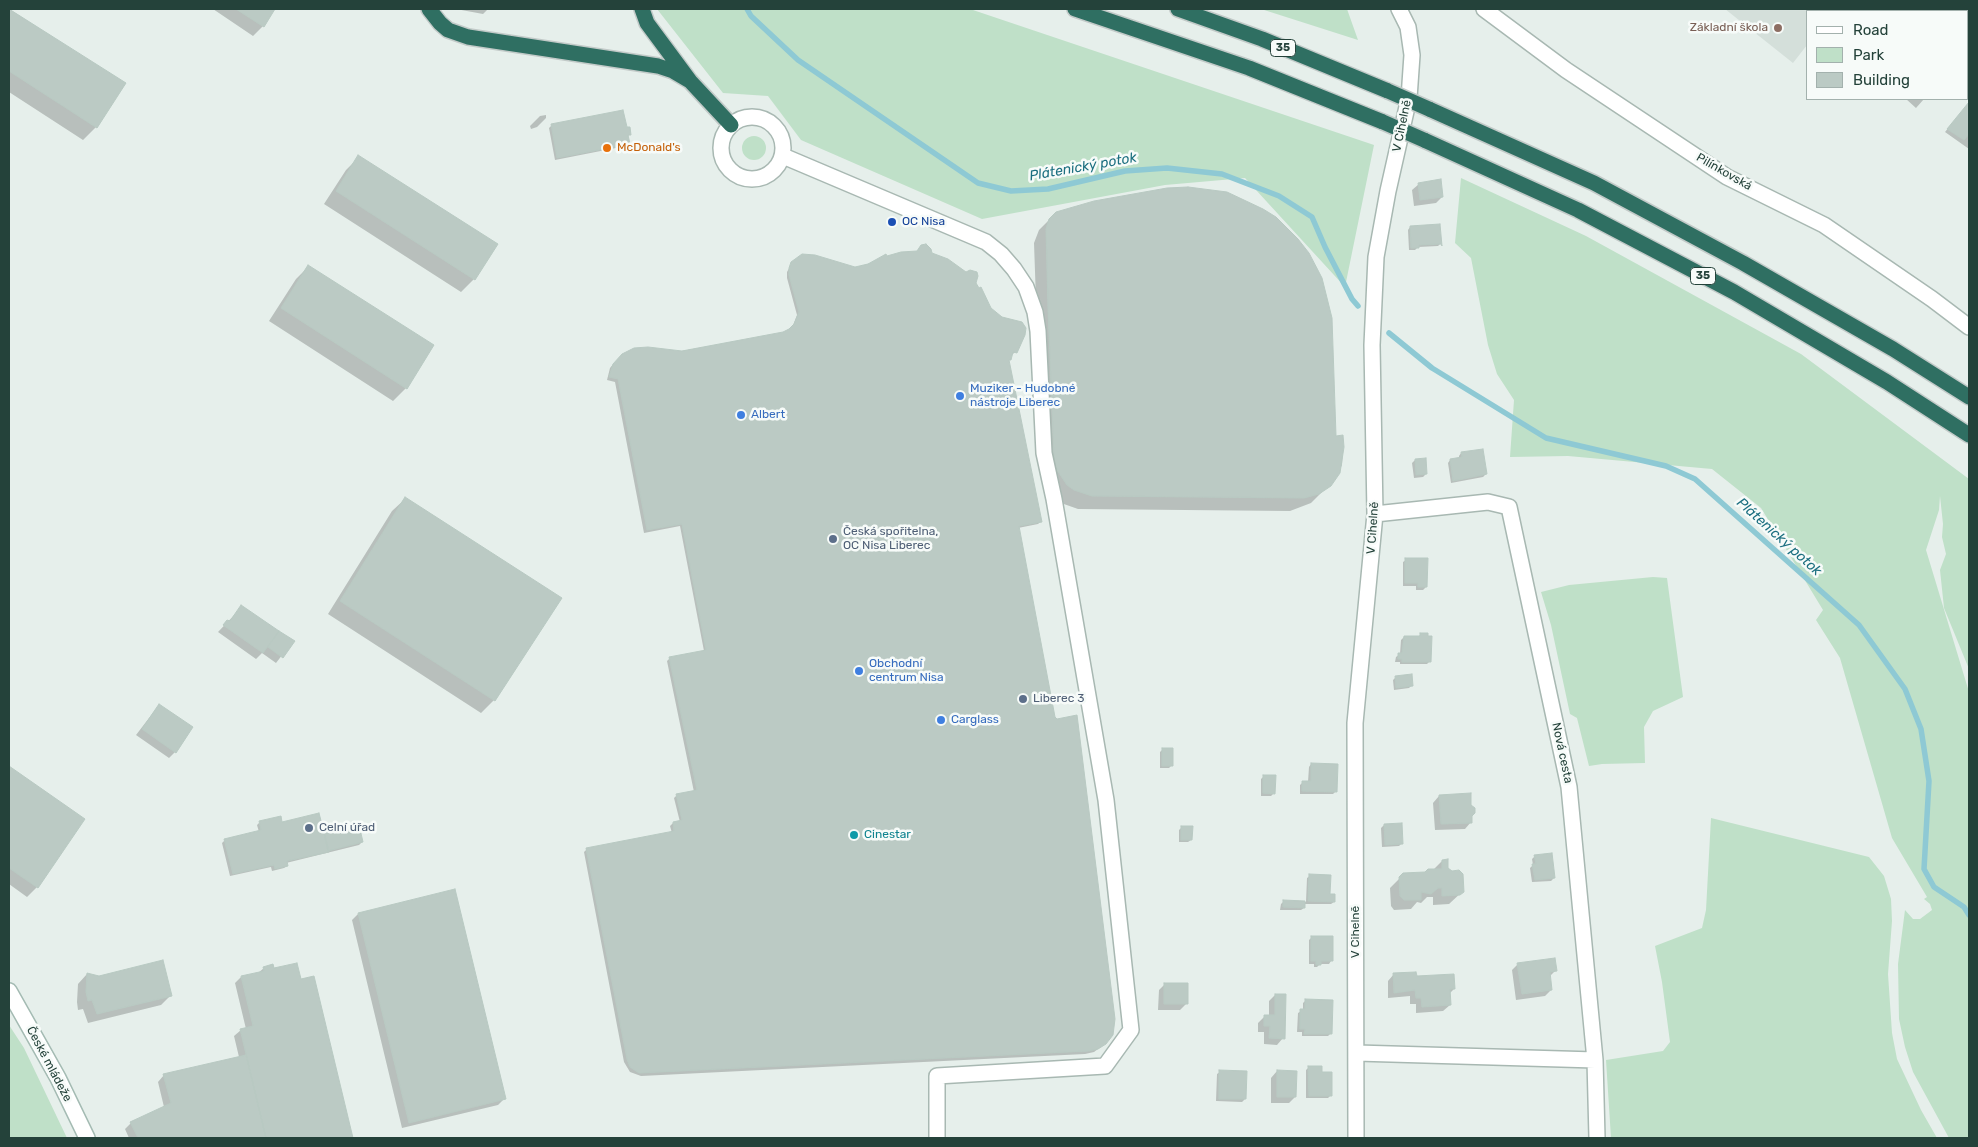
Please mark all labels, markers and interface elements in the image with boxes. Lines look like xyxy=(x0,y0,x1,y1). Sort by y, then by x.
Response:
legend xyxy=(1806,10,1968,100)
place label: Základní škola xyxy=(1690,21,1768,35)
text: Road xyxy=(1853,21,1889,39)
marker: Základní škola xyxy=(1772,22,1784,34)
road number: 35 xyxy=(1270,40,1296,56)
text: Park xyxy=(1853,46,1884,64)
text: Building xyxy=(1853,71,1910,89)
street label: V Cihelně xyxy=(1389,99,1415,153)
place label: McDonald's xyxy=(617,141,681,155)
marker: McDonald's xyxy=(601,142,613,154)
water label: Plátenický potok xyxy=(1028,149,1138,185)
street label: Pilínkovská xyxy=(1694,150,1754,194)
place label: OC Nisa xyxy=(902,215,945,229)
marker: OC Nisa xyxy=(886,216,898,228)
road number: 35 xyxy=(1690,268,1716,284)
place label: Muziker - Hudobné nástroje Liberec xyxy=(970,382,1076,410)
marker: Muziker - Hudobné nástroje Liberec xyxy=(954,390,966,402)
place label: Albert xyxy=(751,408,785,422)
marker: Albert xyxy=(735,409,747,421)
water label: Plátenický potok xyxy=(1733,494,1825,580)
street label: V Cihelně xyxy=(1364,501,1382,555)
place label: Česká spořitelna, OC Nisa Liberec xyxy=(843,525,938,553)
marker: Česká spořitelna, OC Nisa Liberec xyxy=(827,533,839,545)
place label: Obchodní centrum Nisa xyxy=(869,657,944,685)
marker: Obchodní centrum Nisa xyxy=(853,665,865,677)
place label: Liberec 3 xyxy=(1033,692,1084,706)
marker: Liberec 3 xyxy=(1017,693,1029,705)
place label: Carglass xyxy=(951,713,999,727)
marker: Carglass xyxy=(935,714,947,726)
street label: Nová cesta xyxy=(1549,721,1575,785)
place label: Celní úřad xyxy=(319,821,375,835)
marker: Celní úřad xyxy=(303,822,315,834)
place label: Cinestar xyxy=(864,828,911,842)
marker: Cinestar xyxy=(848,829,860,841)
street label: V Cihelně xyxy=(1349,906,1363,958)
street label: České mládeže xyxy=(23,1024,75,1104)

